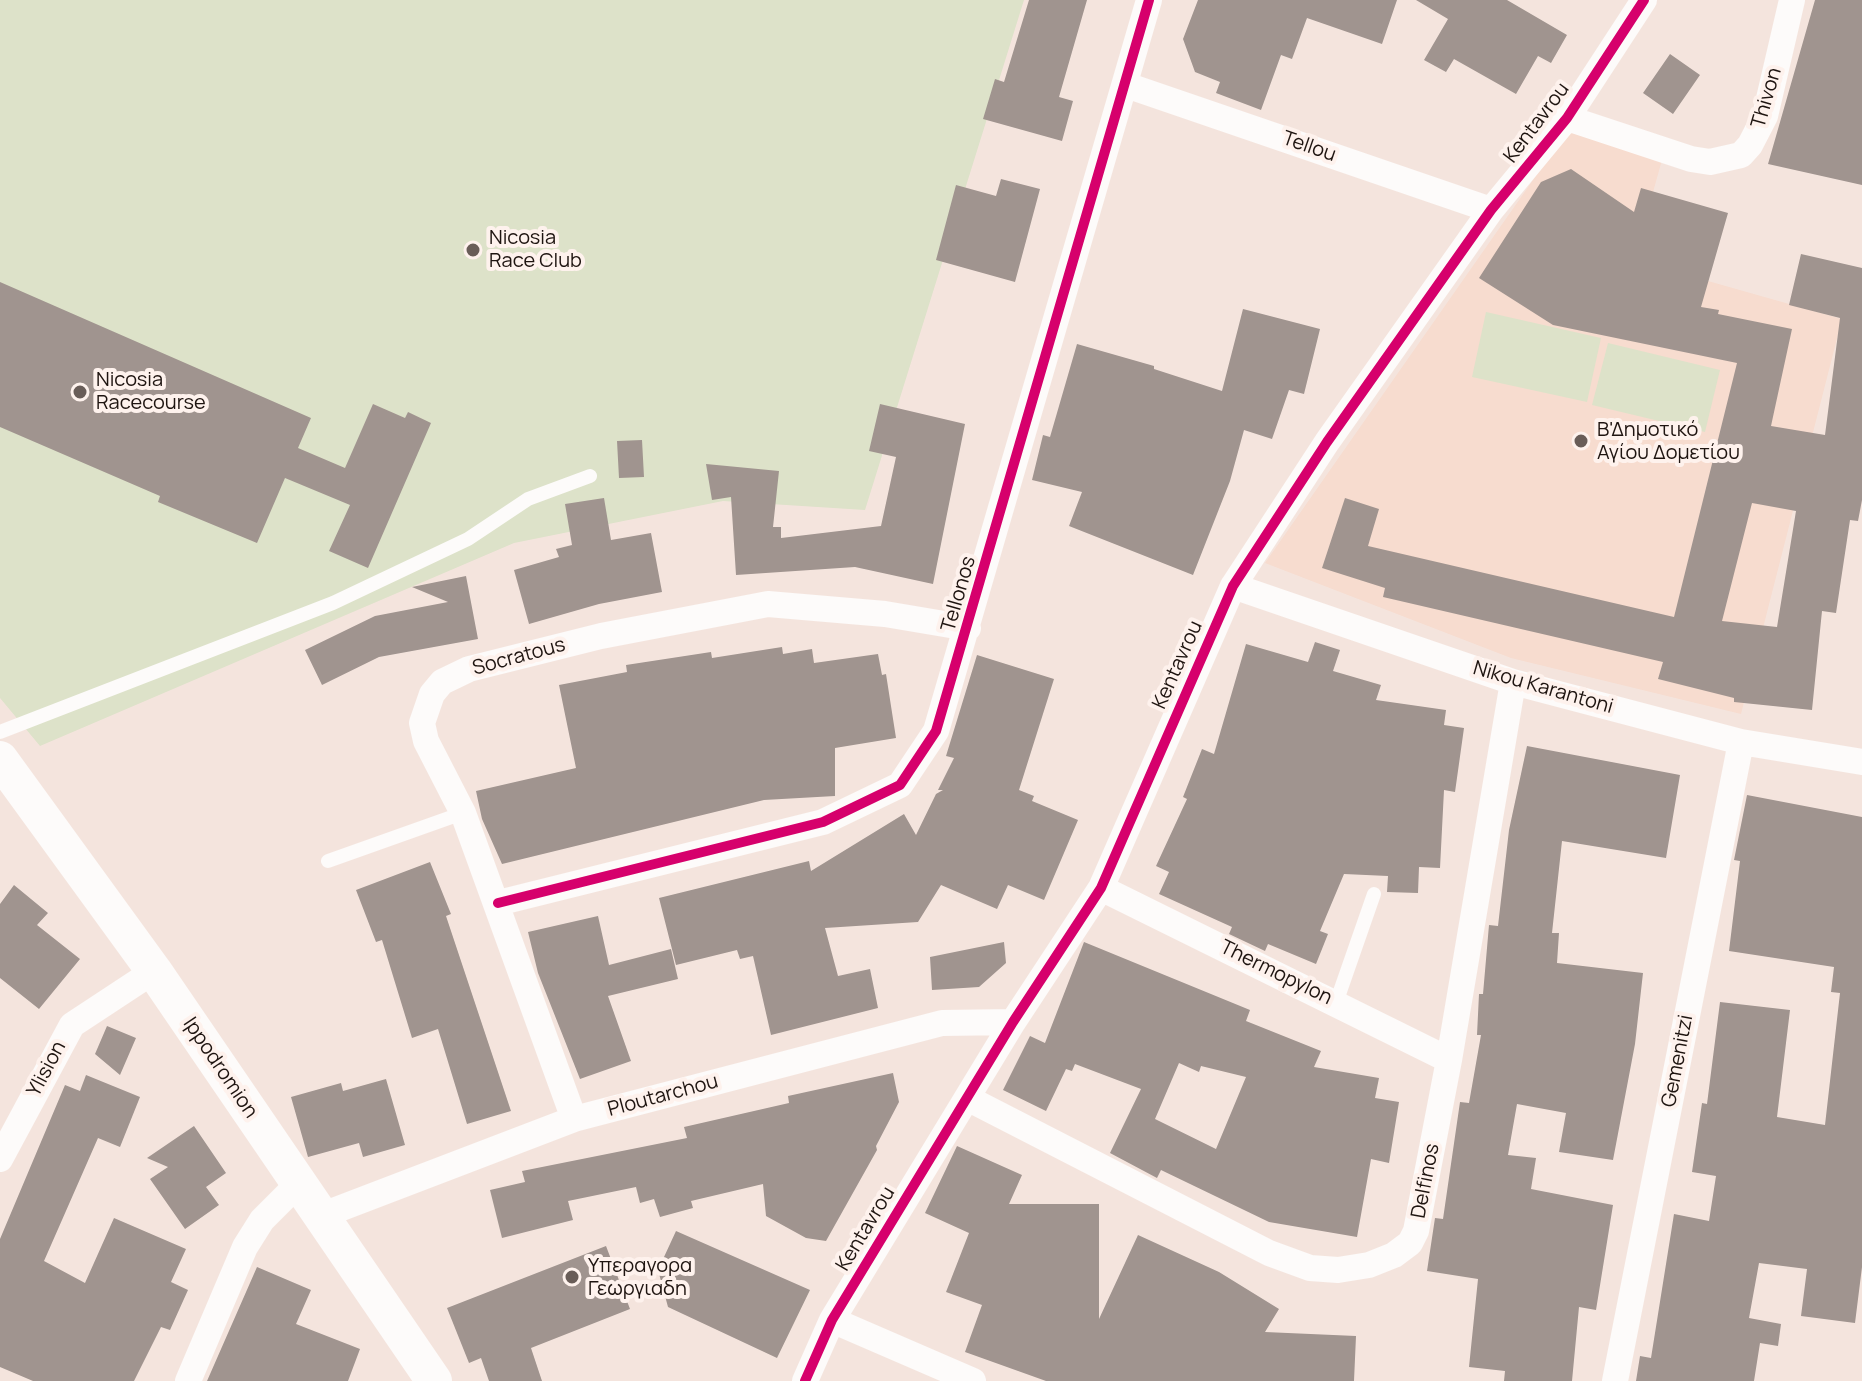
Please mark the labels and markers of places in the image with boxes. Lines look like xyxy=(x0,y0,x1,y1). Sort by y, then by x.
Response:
place label: Nicosia Race Club xyxy=(489,226,582,273)
marker: Nicosia Race Club xyxy=(464,241,482,259)
place label: Nicosia Racecourse xyxy=(96,368,206,415)
marker: Nicosia Racecourse xyxy=(71,383,89,401)
place label: Β'Δημοτικό Αγίου Δομετίου xyxy=(1597,418,1740,465)
marker: Β'Δημοτικό Αγίου Δομετίου xyxy=(1572,432,1590,450)
place label: Υπεραγορα Γεωργιαδη xyxy=(588,1254,692,1301)
marker: Υπεραγορα Γεωργιαδη xyxy=(563,1268,581,1286)

